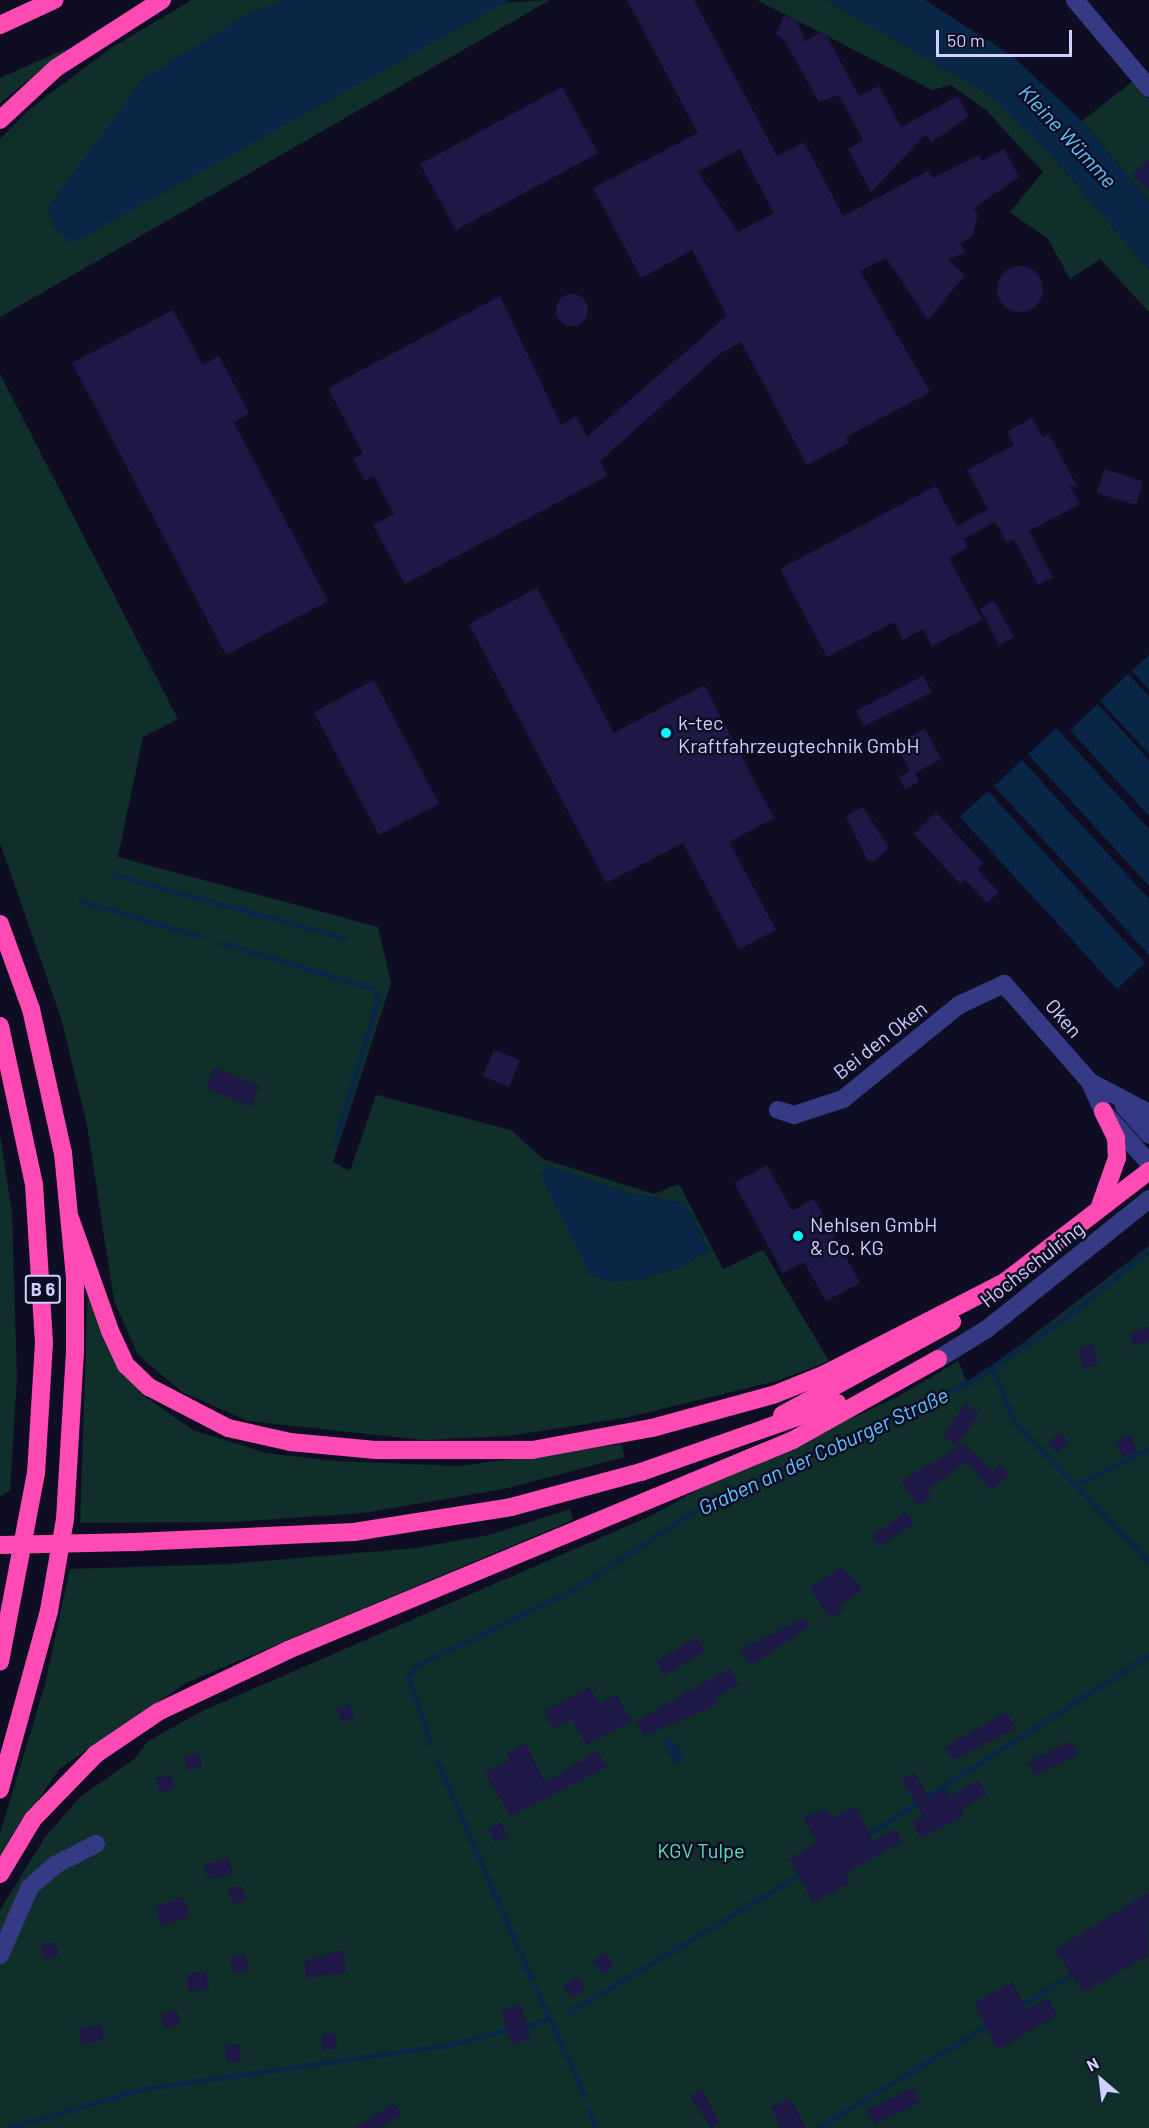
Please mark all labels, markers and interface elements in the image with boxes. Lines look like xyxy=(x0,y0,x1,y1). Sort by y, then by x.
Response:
scale bar xyxy=(939,18,1076,56)
text: 50 m xyxy=(947,29,985,51)
water label: Kleine Wümme xyxy=(1014,79,1122,193)
place label: k-tec Kraftfahrzeugtechnik GmbH xyxy=(678,710,920,757)
marker: k-tec Kraftfahrzeugtechnik GmbH xyxy=(659,726,673,740)
street label: Oken xyxy=(1041,994,1087,1042)
street label: Bei den Oken xyxy=(828,996,932,1084)
place label: Nehlsen GmbH & Co. KG xyxy=(810,1212,937,1259)
street label: Hochschulring xyxy=(975,1216,1089,1312)
marker: Nehlsen GmbH & Co. KG xyxy=(791,1229,805,1243)
road number: B 6 xyxy=(24,1274,63,1304)
water label: Graben an der Coburger Straße xyxy=(694,1382,952,1520)
park label: KGV Tulpe xyxy=(657,1838,745,1862)
north arrow xyxy=(1071,2050,1131,2110)
text: N xyxy=(1083,2053,1101,2075)

